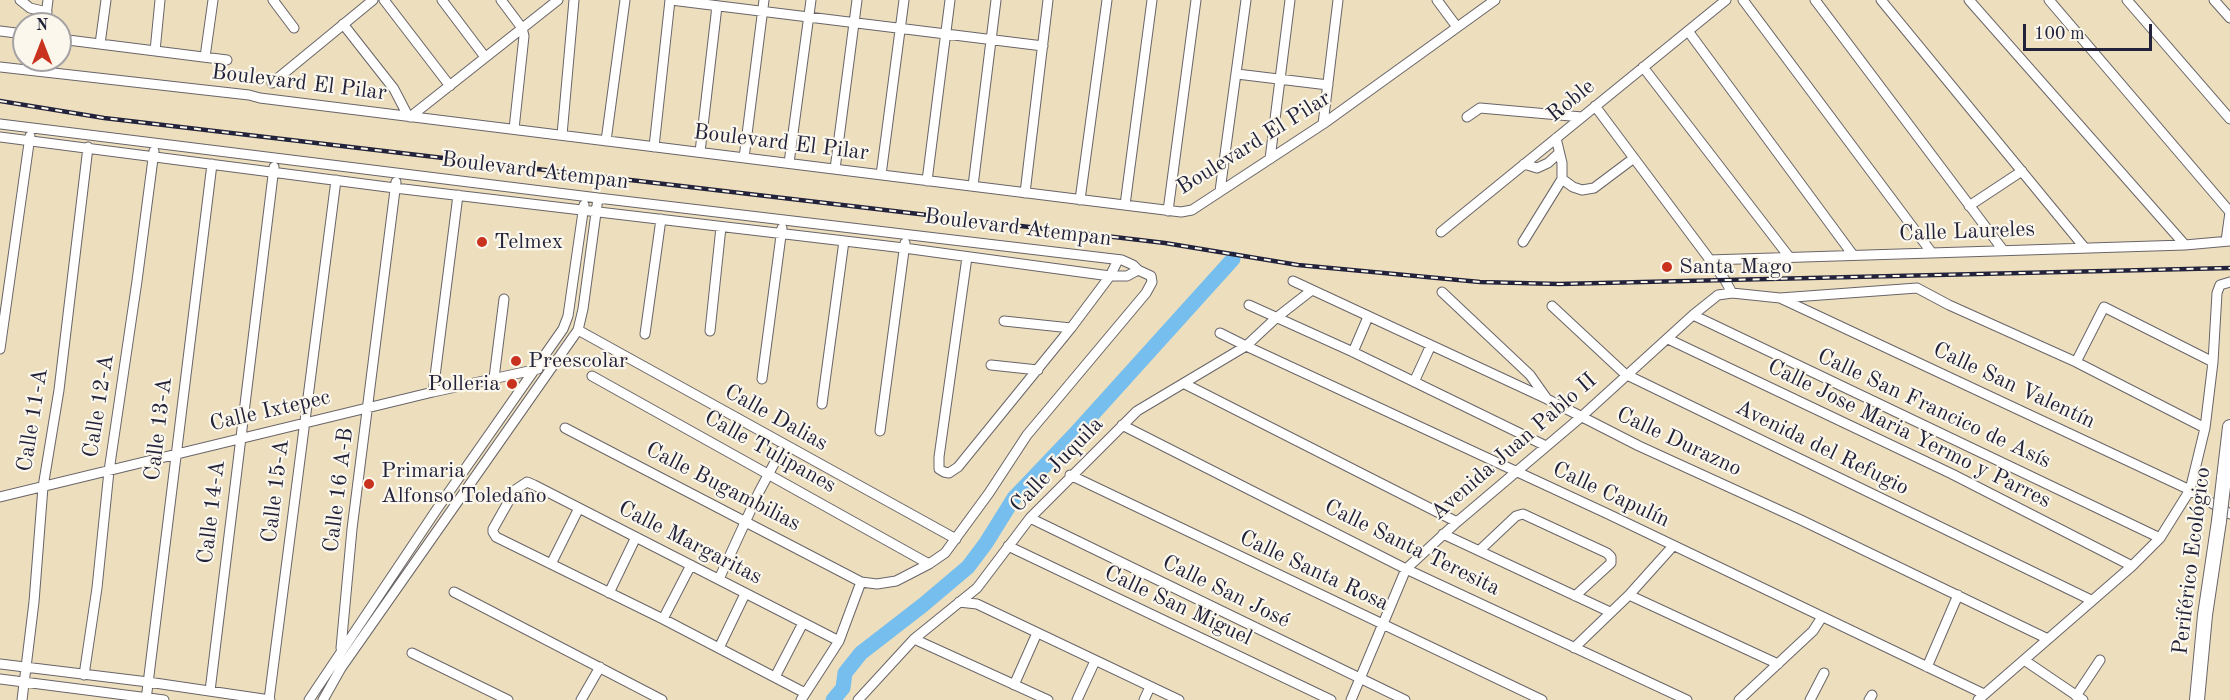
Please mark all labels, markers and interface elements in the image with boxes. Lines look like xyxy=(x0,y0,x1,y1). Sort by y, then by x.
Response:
north arrow xyxy=(12,12,72,72)
scale bar xyxy=(2026,12,2155,50)
text: N xyxy=(36,18,48,34)
text: 100 m xyxy=(2034,25,2085,43)
street label: Boulevard El Pilar xyxy=(210,59,388,107)
street label: Roble xyxy=(1542,74,1600,128)
street label: Boulevard El Pilar xyxy=(1172,85,1336,201)
street label: Boulevard El Pilar xyxy=(692,119,870,167)
street label: Boulevard Atempan xyxy=(440,146,630,196)
street label: Boulevard Atempan xyxy=(923,203,1113,253)
street label: Calle Laureles xyxy=(1899,216,2035,248)
place label: Telmex xyxy=(494,229,563,255)
marker: Telmex xyxy=(475,235,489,249)
place label: Santa Mago xyxy=(1679,254,1792,280)
marker: Santa Mago xyxy=(1660,260,1674,274)
street label: Calle San Valentín xyxy=(1929,337,2099,435)
street label: Calle San Francico de Asís xyxy=(1813,343,2055,475)
place label: Preescolar xyxy=(528,348,628,374)
street label: Calle 12-A xyxy=(78,352,120,460)
marker: Preescolar xyxy=(509,354,523,368)
street label: Calle Jose Maria Yermo y Parres xyxy=(1763,354,2055,514)
street label: Calle 11-A xyxy=(12,366,54,474)
street label: Avenida Juan Pablo II xyxy=(1426,368,1602,526)
place label: Polleria xyxy=(427,371,500,397)
street label: Calle 13-A xyxy=(140,376,178,482)
marker: Polleria xyxy=(505,377,519,391)
street label: Calle Dalias xyxy=(720,379,832,457)
street label: Calle Ixtepec xyxy=(207,384,333,438)
street label: Avenida del Refugio xyxy=(1731,395,1913,501)
street label: Calle Durazno xyxy=(1612,402,1746,482)
street label: Calle Tulipanes xyxy=(699,405,841,499)
street label: Calle Juquila xyxy=(1005,412,1109,518)
street label: Calle 16 A-B xyxy=(318,426,360,554)
street label: Calle Bugambilias xyxy=(641,437,805,537)
street label: Calle 15-A xyxy=(257,438,295,544)
street label: Calle Capulín xyxy=(1548,456,1674,534)
place label: Primaria Alfonso Toledano xyxy=(381,458,547,510)
street label: Calle 14-A xyxy=(193,459,231,565)
street label: Periférico Ecológico xyxy=(2167,466,2217,656)
marker: Primaria Alfonso Toledano xyxy=(362,477,376,491)
street label: Calle Santa Teresita xyxy=(1320,494,1504,602)
street label: Calle Margaritas xyxy=(614,495,766,591)
street label: Calle Santa Rosa xyxy=(1235,525,1393,617)
street label: Calle San José xyxy=(1158,550,1294,634)
street label: Calle San Miguel xyxy=(1100,560,1256,652)

